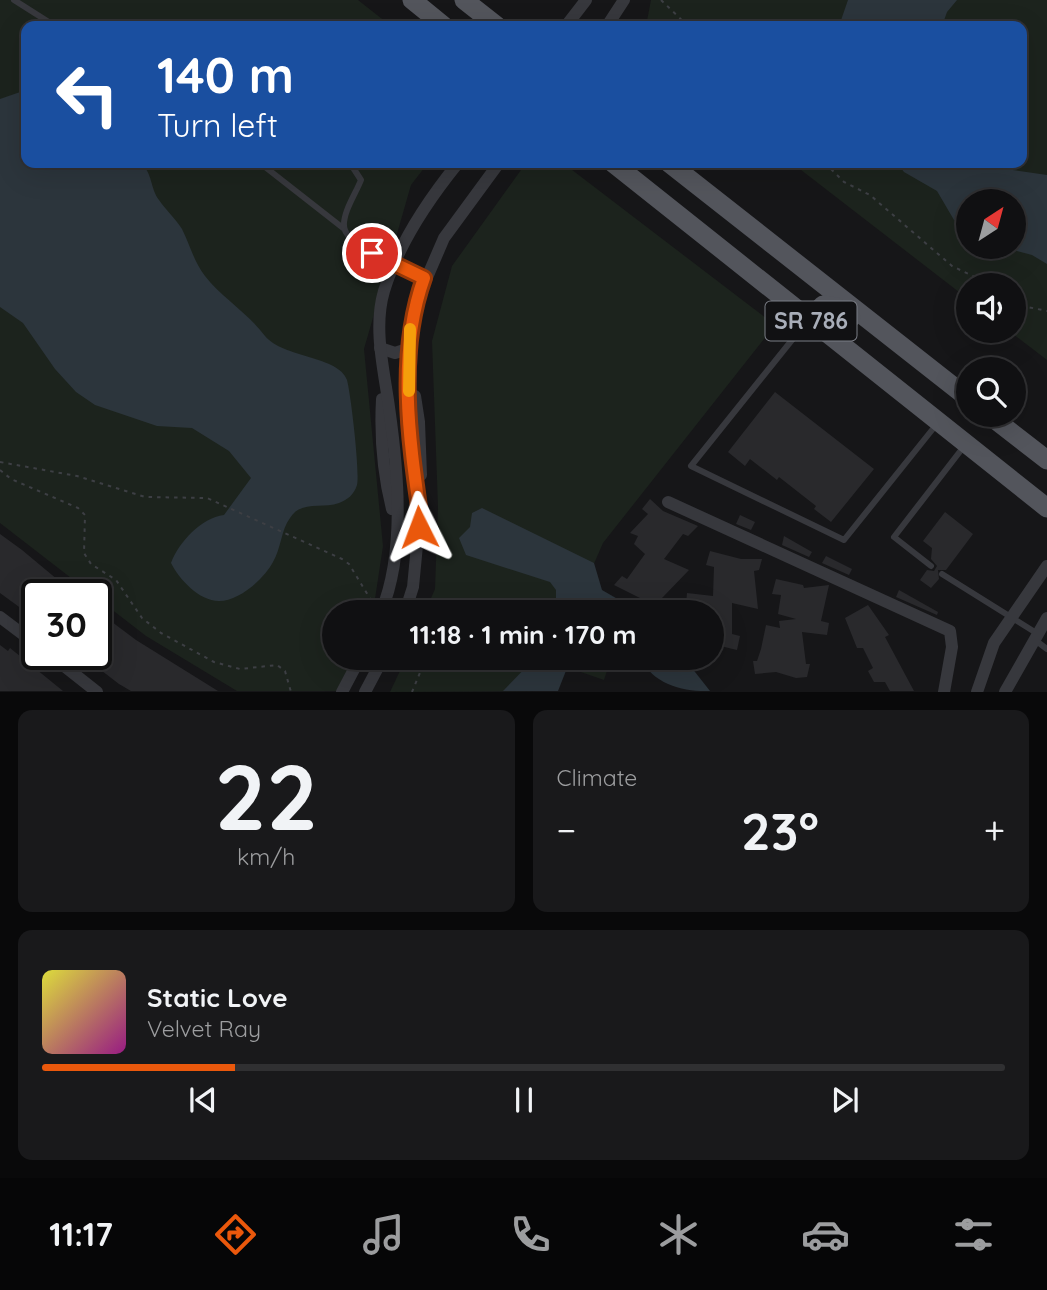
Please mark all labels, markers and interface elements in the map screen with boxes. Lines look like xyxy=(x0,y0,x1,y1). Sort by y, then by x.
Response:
text: 140 m xyxy=(157,44,294,105)
icon: left xyxy=(42,49,133,140)
text: Turn left xyxy=(157,105,278,145)
north arrow xyxy=(956,189,1026,259)
map controls xyxy=(956,189,1026,427)
pin xyxy=(342,223,402,283)
icon: arrive xyxy=(353,234,391,272)
button: sound xyxy=(956,273,1026,343)
road number: SR 786 xyxy=(766,302,856,340)
button: search xyxy=(956,357,1026,427)
position arrow xyxy=(382,490,456,564)
speed limit sign: 30 xyxy=(21,579,112,670)
text: 11:18 · 1 min · 170 m xyxy=(410,618,636,651)
text: 22 xyxy=(214,739,318,853)
text: Climate xyxy=(557,763,637,792)
text: 23° xyxy=(741,798,819,863)
text: − xyxy=(557,806,576,854)
text: + xyxy=(984,806,1005,854)
text: km/h xyxy=(237,842,295,871)
text: Static Love xyxy=(147,981,288,1014)
text: Velvet Ray xyxy=(147,1014,261,1043)
icon: previous xyxy=(184,1081,222,1119)
icon: pause xyxy=(505,1081,543,1119)
icon: next xyxy=(826,1081,864,1119)
icon: directions xyxy=(211,1210,260,1259)
icon: music xyxy=(359,1210,408,1259)
icon: phone xyxy=(506,1210,555,1259)
icon: climate xyxy=(654,1210,703,1259)
icon: car xyxy=(801,1210,850,1259)
icon: filters xyxy=(949,1210,998,1259)
text: 11:17 xyxy=(49,1214,113,1254)

